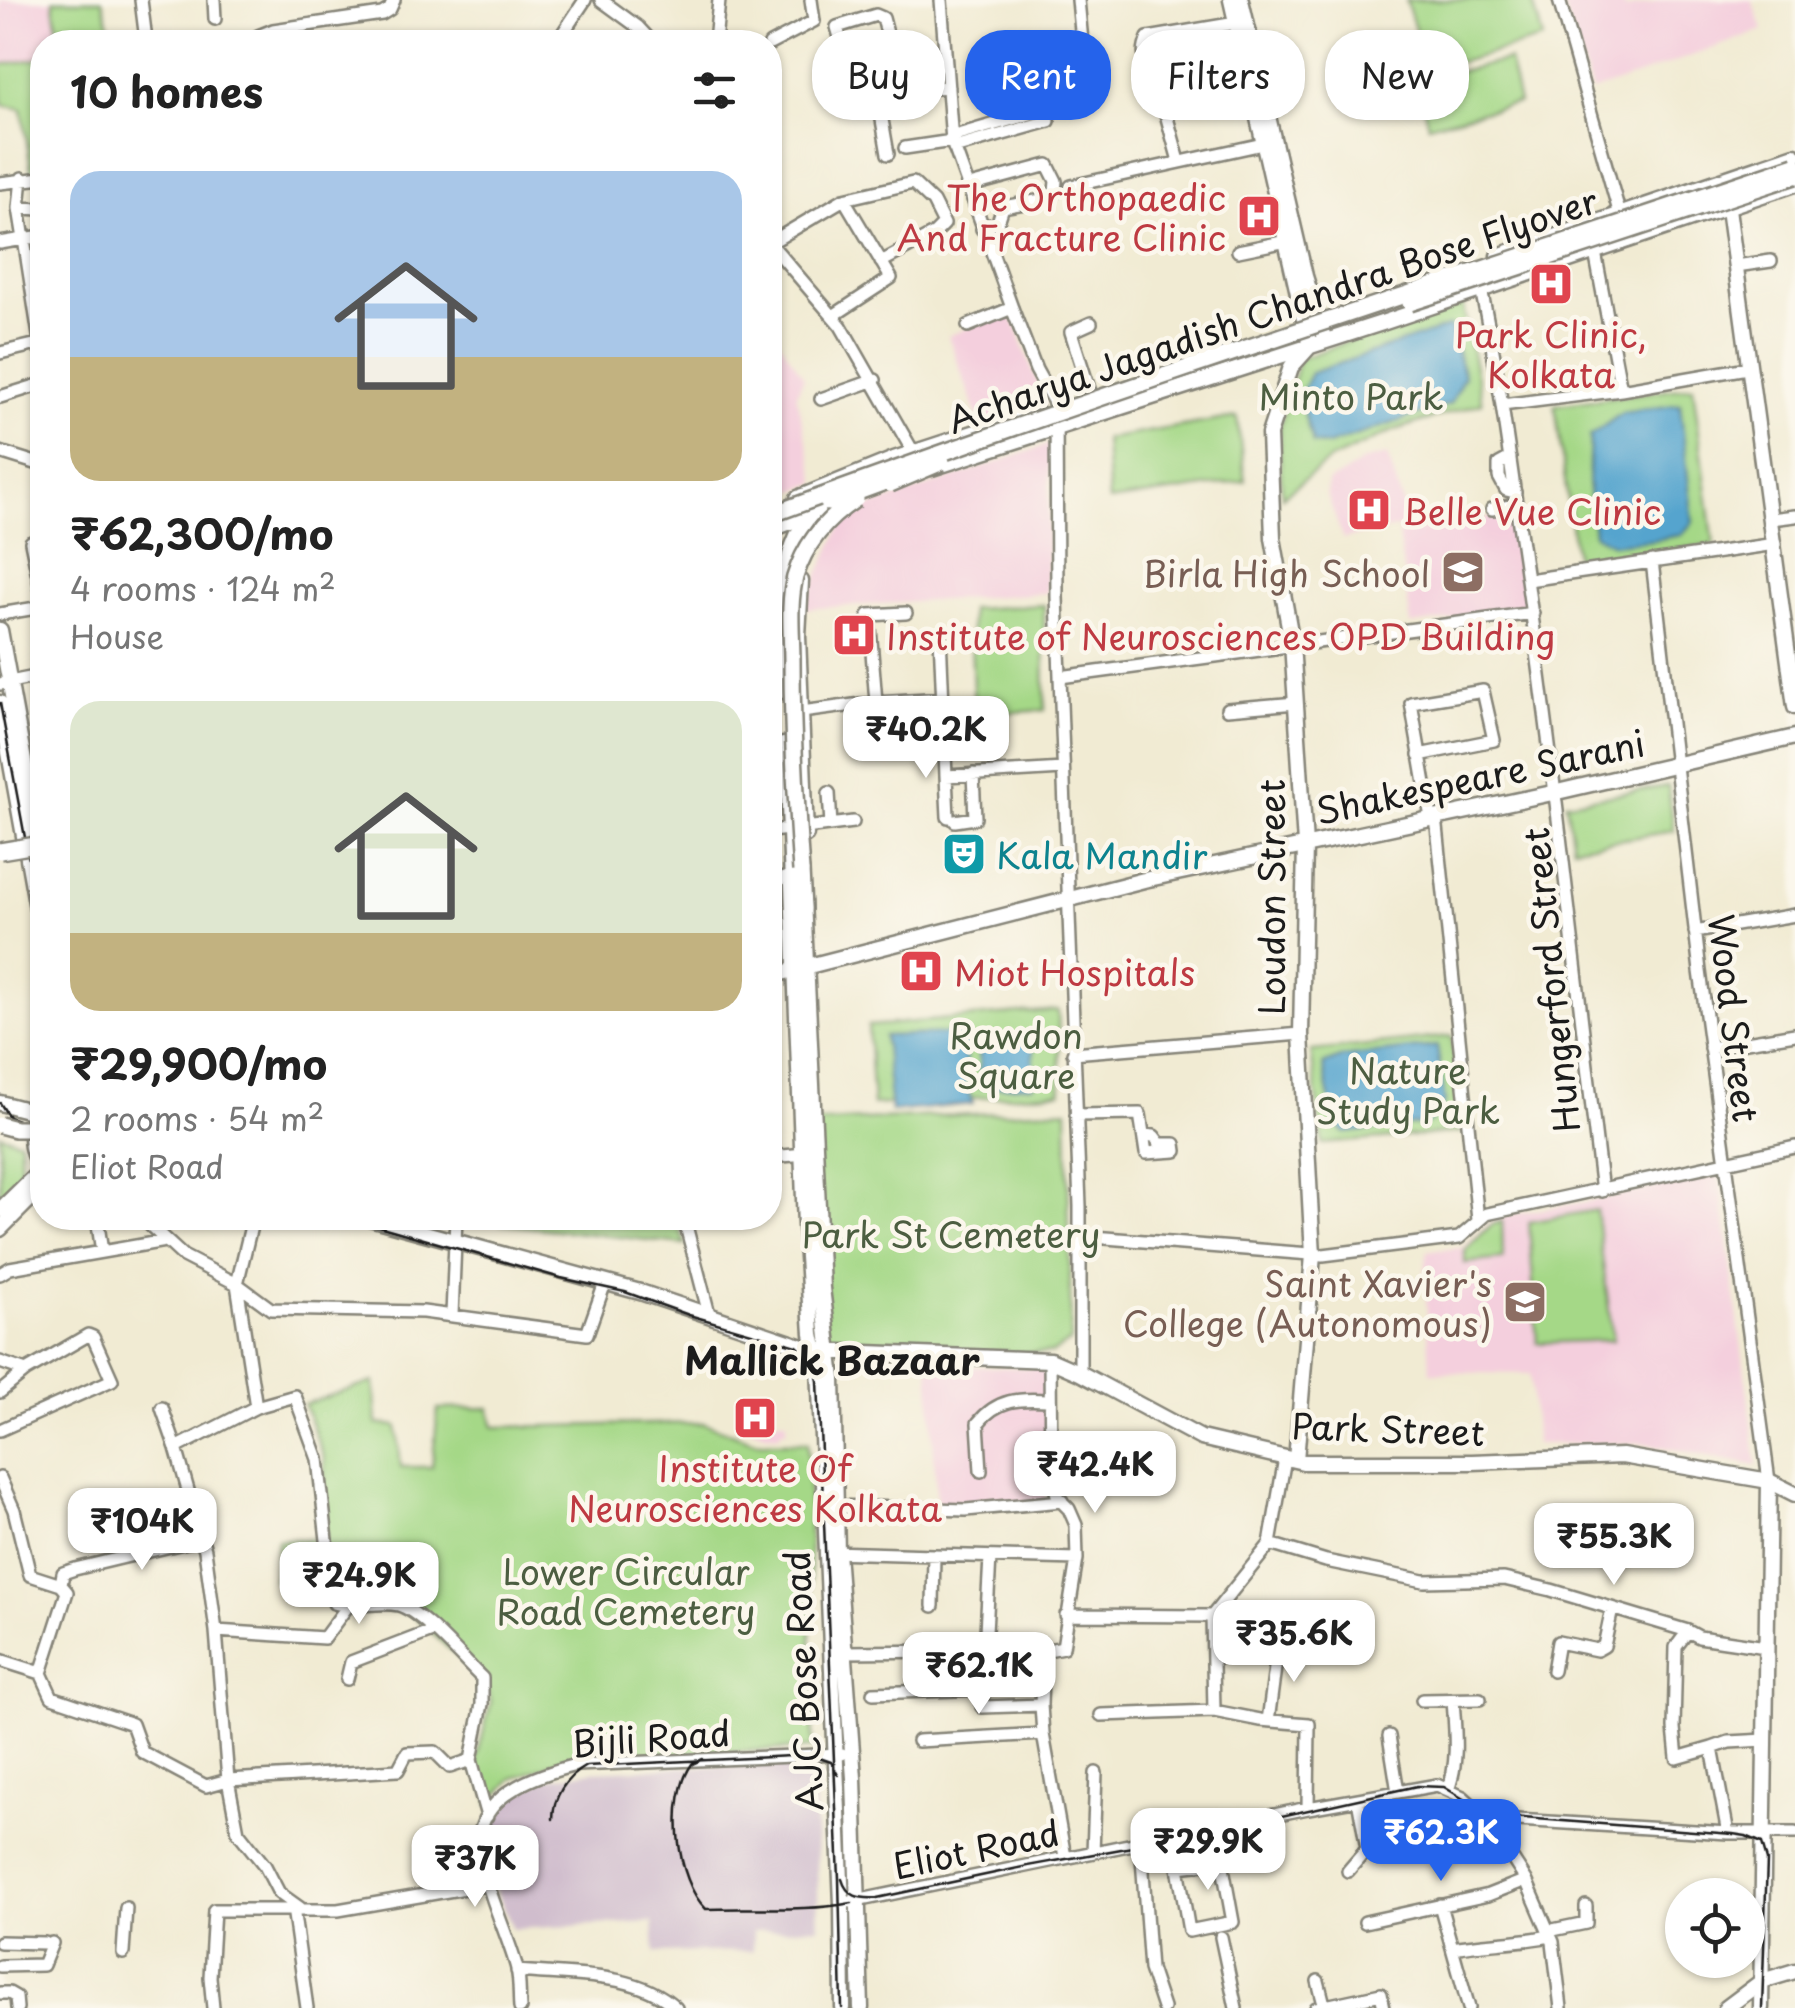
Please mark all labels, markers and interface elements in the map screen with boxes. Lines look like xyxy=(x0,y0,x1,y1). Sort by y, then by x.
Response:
chip: Buy xyxy=(812,30,945,120)
chip: Rent xyxy=(965,30,1111,120)
chip: Filters xyxy=(1131,30,1305,120)
chip: New xyxy=(1325,30,1469,120)
text: 10 homes xyxy=(70,59,263,122)
icon: filters xyxy=(687,63,742,118)
place label: The Orthopaedic And Fracture Clinic xyxy=(897,170,1226,263)
street label: Acharya Jagadish Chandra Bose Flyover xyxy=(940,172,1604,446)
hospital icon: The Orthopaedic And Fracture Clinic xyxy=(1236,193,1282,239)
icon: home xyxy=(316,236,496,416)
hospital icon: Park Clinic, Kolkata xyxy=(1528,261,1574,307)
place label: Park Clinic, Kolkata xyxy=(1455,307,1647,400)
park label: Minto Park xyxy=(1258,369,1444,422)
place label: Belle Vue Clinic xyxy=(1402,484,1661,537)
hospital icon: Belle Vue Clinic xyxy=(1346,487,1392,533)
text: ₹62,300/mo xyxy=(70,501,334,564)
place label: Birla High School xyxy=(1143,546,1430,599)
school or university icon: Birla High School xyxy=(1440,549,1486,595)
text: 4 rooms · 124 m² xyxy=(70,564,336,612)
place label: Institute of Neurosciences OPD Building xyxy=(886,609,1555,662)
text: House xyxy=(70,612,164,660)
hospital icon: Institute of Neurosciences OPD Building xyxy=(831,612,877,658)
pin: ₹40.2K xyxy=(845,696,1007,781)
text: ₹40.2K xyxy=(865,704,987,752)
street label: Shakespeare Sarani xyxy=(1310,715,1650,837)
icon: home xyxy=(316,766,496,946)
street label: Loudon Street xyxy=(1244,779,1297,1015)
street label: Hungerford Street xyxy=(1508,825,1592,1135)
place label: Kala Mandir xyxy=(996,828,1207,881)
theatre icon: Kala Mandir xyxy=(941,831,987,877)
street label: Wood Street xyxy=(1696,911,1774,1125)
place label: Miot Hospitals xyxy=(954,945,1195,998)
hospital icon: Miot Hospitals xyxy=(898,948,944,994)
park label: Rawdon Square xyxy=(949,1008,1083,1101)
text: ₹29,900/mo xyxy=(70,1031,327,1094)
park label: Nature Study Park xyxy=(1316,1043,1500,1136)
text: 2 rooms · 54 m² xyxy=(70,1094,324,1142)
text: Eliot Road xyxy=(70,1142,224,1190)
park label: Park St Cemetery xyxy=(801,1207,1101,1260)
place label: Saint Xavier's College (Autonomous) xyxy=(1123,1256,1492,1349)
school or university icon: Saint Xavier's College (Autonomous) xyxy=(1502,1279,1548,1325)
district label: Mallick Bazaar xyxy=(684,1331,980,1388)
hospital icon: Institute Of Neurosciences Kolkata xyxy=(732,1395,778,1441)
street label: Park Street xyxy=(1291,1398,1485,1458)
pin: ₹42.4K xyxy=(1014,1431,1176,1516)
text: ₹42.4K xyxy=(1036,1439,1154,1487)
place label: Institute Of Neurosciences Kolkata xyxy=(568,1441,942,1534)
pin: ₹104K xyxy=(72,1488,212,1573)
text: ₹104K xyxy=(90,1496,194,1544)
pin: ₹55.3K xyxy=(1533,1503,1695,1588)
text: ₹55.3K xyxy=(1556,1511,1672,1559)
pin: ₹24.9K xyxy=(278,1542,440,1627)
park label: Lower Circular Road Cemetery xyxy=(496,1544,756,1637)
street label: AJC Bose Road xyxy=(769,1549,835,1813)
text: ₹24.9K xyxy=(302,1550,416,1598)
pin: ₹35.6K xyxy=(1213,1600,1375,1685)
text: ₹35.6K xyxy=(1235,1608,1353,1656)
pin: ₹62.1K xyxy=(898,1632,1060,1717)
text: ₹62.1K xyxy=(925,1640,1033,1688)
street label: Bijli Road xyxy=(570,1705,732,1769)
pin: ₹62.3K xyxy=(1360,1799,1522,1884)
street label: Eliot Road xyxy=(888,1805,1064,1891)
text: ₹62.3K xyxy=(1383,1807,1499,1855)
pin: ₹29.9K xyxy=(1127,1808,1289,1893)
text: ₹29.9K xyxy=(1152,1816,1264,1864)
pin: ₹37K xyxy=(416,1825,534,1910)
text: ₹37K xyxy=(434,1833,516,1881)
map controls xyxy=(1665,1878,1765,1978)
button: locate xyxy=(1665,1878,1765,1978)

